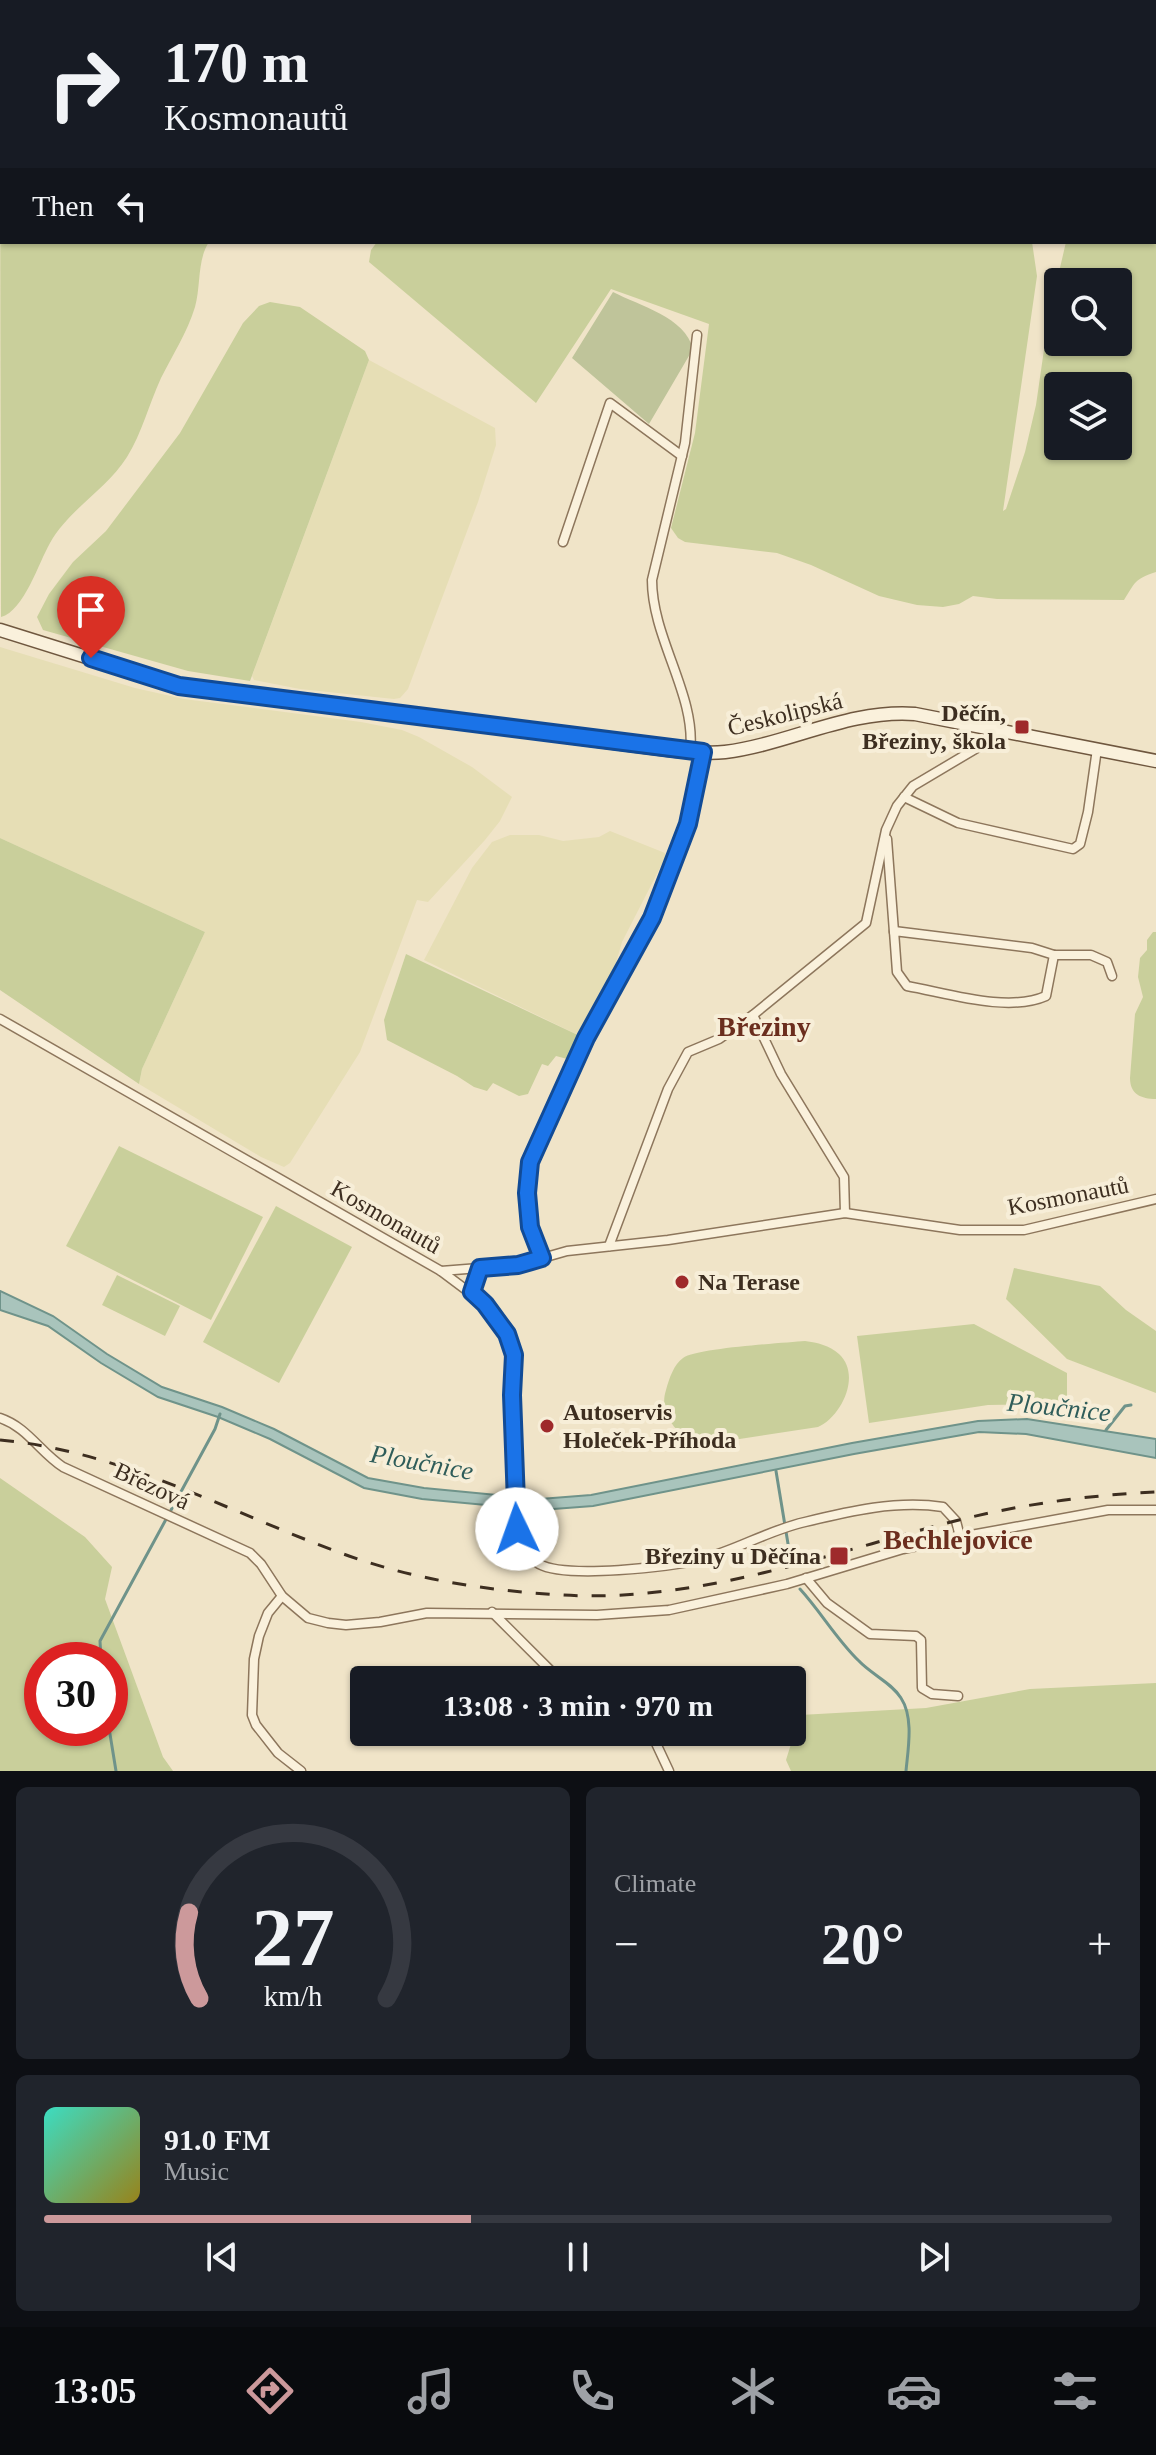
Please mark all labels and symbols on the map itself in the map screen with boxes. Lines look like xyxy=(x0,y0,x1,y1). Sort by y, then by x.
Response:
pin xyxy=(57,576,125,658)
street label: Českolipská xyxy=(725,687,845,741)
place label: Děčín, Březiny, škola xyxy=(862,700,1006,754)
marker: Děčín, Březiny, škola xyxy=(1013,718,1031,736)
district label: Březiny xyxy=(717,1011,811,1042)
street label: Kosmonautů xyxy=(1005,1172,1131,1220)
street label: Kosmonautů xyxy=(326,1175,446,1259)
place label: Na Terase xyxy=(698,1269,800,1295)
marker: Na Terase xyxy=(673,1273,691,1291)
water label: Ploučnice xyxy=(1005,1388,1112,1427)
place label: Autoservis Holeček-Příhoda xyxy=(563,1399,736,1453)
marker: Autoservis Holeček-Příhoda xyxy=(538,1417,556,1435)
water label: Ploučnice xyxy=(367,1439,476,1486)
street label: Březová xyxy=(110,1457,194,1515)
position arrow xyxy=(475,1487,559,1571)
district label: Bechlejovice xyxy=(883,1524,1033,1555)
place label: Březiny u Děčína xyxy=(645,1543,821,1569)
marker: Březiny u Děčína xyxy=(828,1545,850,1567)
speed limit sign: 30 xyxy=(24,1642,128,1746)

